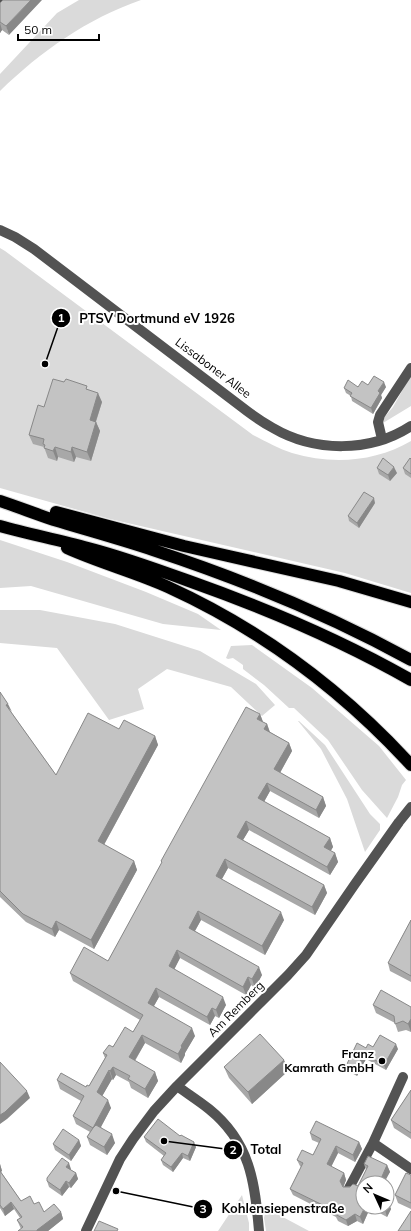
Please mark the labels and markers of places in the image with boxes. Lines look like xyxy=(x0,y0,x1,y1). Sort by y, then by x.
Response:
callout: PTSV Dortmund eV 1926 xyxy=(51,306,243,331)
place label: Franz Kamrath GmbH xyxy=(284,1046,374,1075)
marker: Franz Kamrath GmbH xyxy=(377,1056,387,1066)
callout: Total xyxy=(223,1137,290,1162)
callout: Kohlensiepenstraße xyxy=(193,1196,352,1221)

